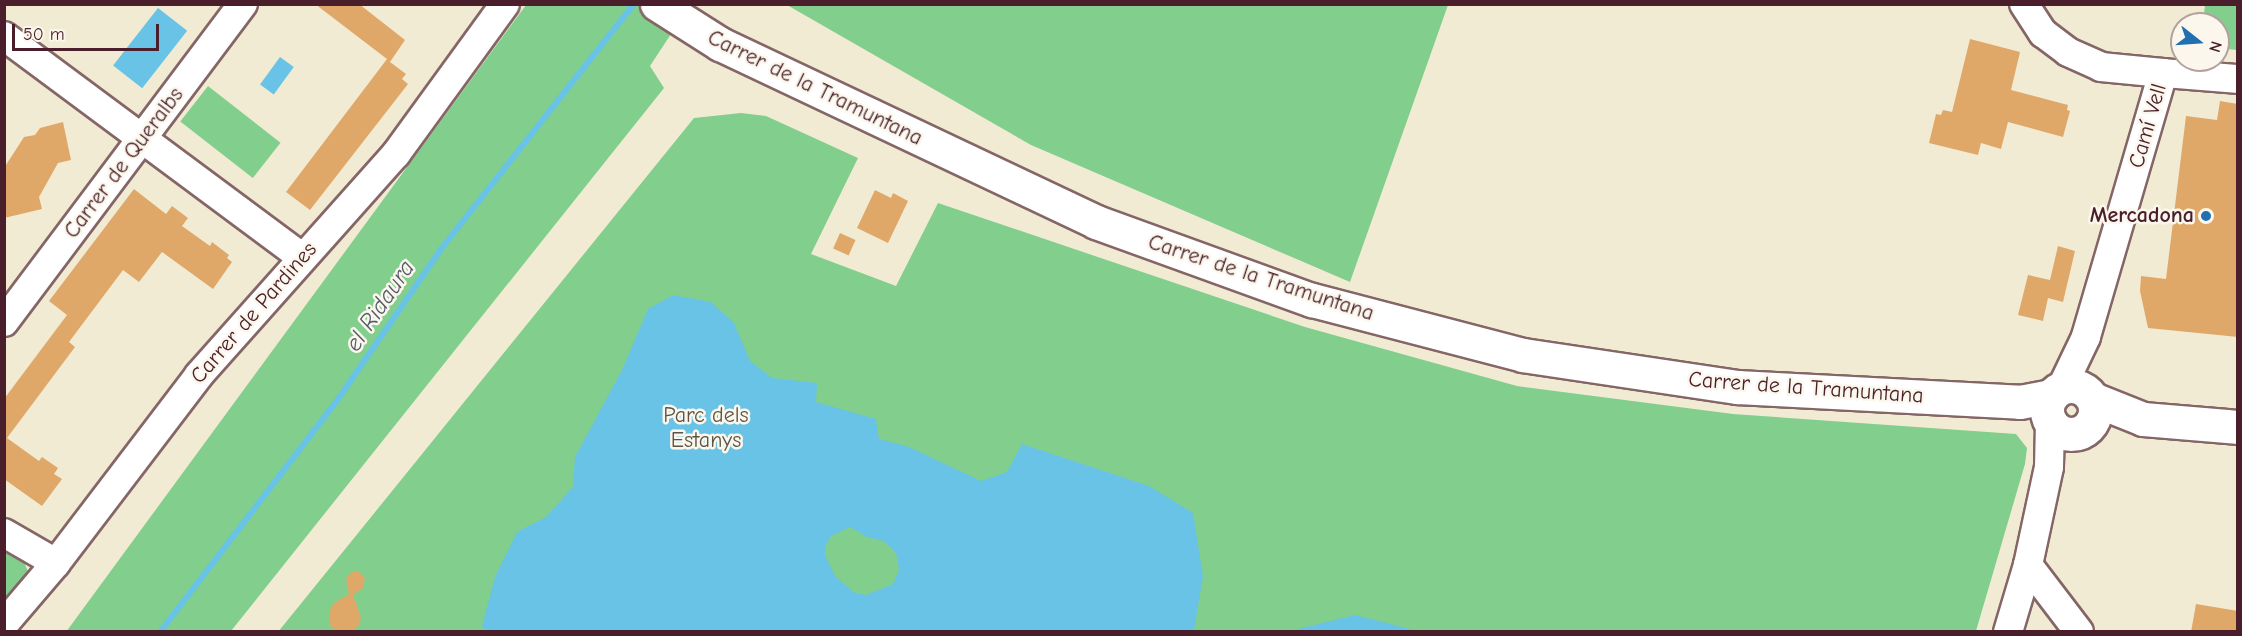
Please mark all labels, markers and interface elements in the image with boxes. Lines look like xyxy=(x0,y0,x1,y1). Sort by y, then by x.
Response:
scale bar xyxy=(15,12,162,50)
north arrow xyxy=(2170,12,2230,72)
text: 50 m xyxy=(23,24,65,45)
street label: Carrer de la Tramuntana xyxy=(703,24,927,152)
text: N xyxy=(2205,39,2225,54)
street label: Camí Vell xyxy=(2123,81,2173,171)
street label: Carrer de Queralbs xyxy=(59,82,189,244)
place label: Mercadona xyxy=(2090,203,2194,229)
marker: Mercadona xyxy=(2199,209,2213,223)
street label: Carrer de la Tramuntana xyxy=(1145,229,1377,327)
street label: Carrer de Pardines xyxy=(185,237,323,389)
water label: el Ridaura xyxy=(339,255,421,357)
street label: Carrer de la Tramuntana xyxy=(1687,367,1925,409)
park label: Parc dels Estanys xyxy=(663,402,749,454)

